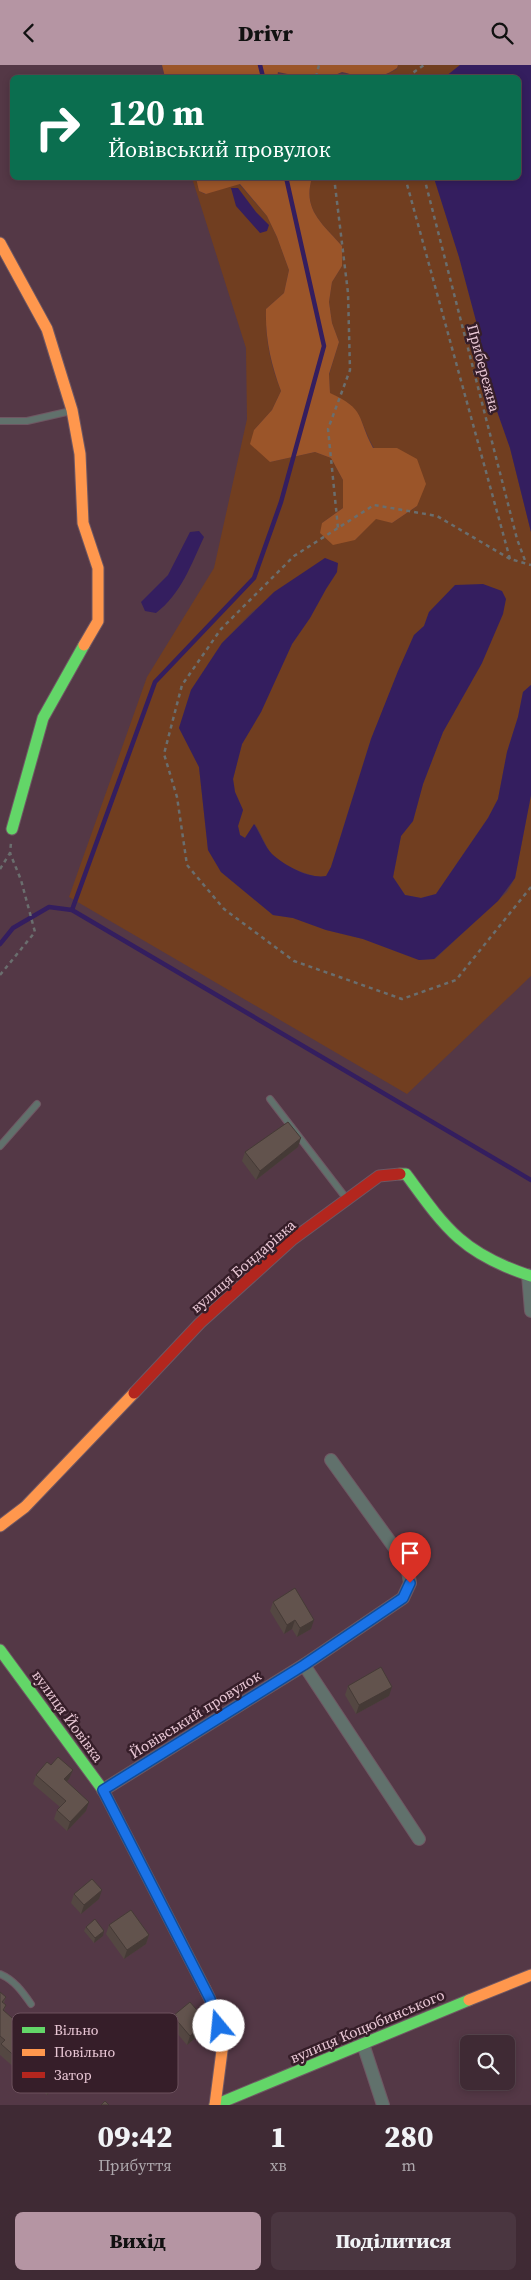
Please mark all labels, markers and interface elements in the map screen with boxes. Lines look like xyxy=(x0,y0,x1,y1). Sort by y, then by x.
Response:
text: Drivr xyxy=(238,18,293,48)
icon: back xyxy=(15,19,43,47)
icon: search xyxy=(488,19,516,47)
text: 120 m xyxy=(108,89,204,137)
icon: right xyxy=(25,95,90,160)
text: Йовівський провулок xyxy=(108,134,331,164)
street label: Прибережна xyxy=(462,322,506,415)
street label: вулиця Бондарівка xyxy=(186,1214,300,1318)
pin xyxy=(389,1532,431,1583)
icon: arrive xyxy=(396,1539,424,1567)
street label: Йовівський провулок xyxy=(125,1664,266,1763)
street label: вулиця Йовівка xyxy=(27,1666,109,1767)
street label: вулиця Коцюбинського xyxy=(287,1984,447,2068)
position arrow xyxy=(192,1999,244,2051)
legend xyxy=(12,2013,178,2093)
text: Вільно xyxy=(54,2020,99,2040)
map controls xyxy=(460,2035,515,2090)
button: search xyxy=(460,2035,515,2090)
text: Повільно xyxy=(54,2042,116,2062)
text: Затор xyxy=(54,2065,92,2085)
text: 09:42 xyxy=(97,2116,173,2157)
text: 1 xyxy=(270,2116,287,2157)
text: 280 xyxy=(384,2116,434,2157)
text: Прибуття xyxy=(98,2154,172,2176)
text: хв xyxy=(270,2154,287,2176)
text: m xyxy=(402,2154,416,2176)
button: Вихід xyxy=(15,2212,261,2270)
button: Поділитися xyxy=(271,2212,516,2270)

